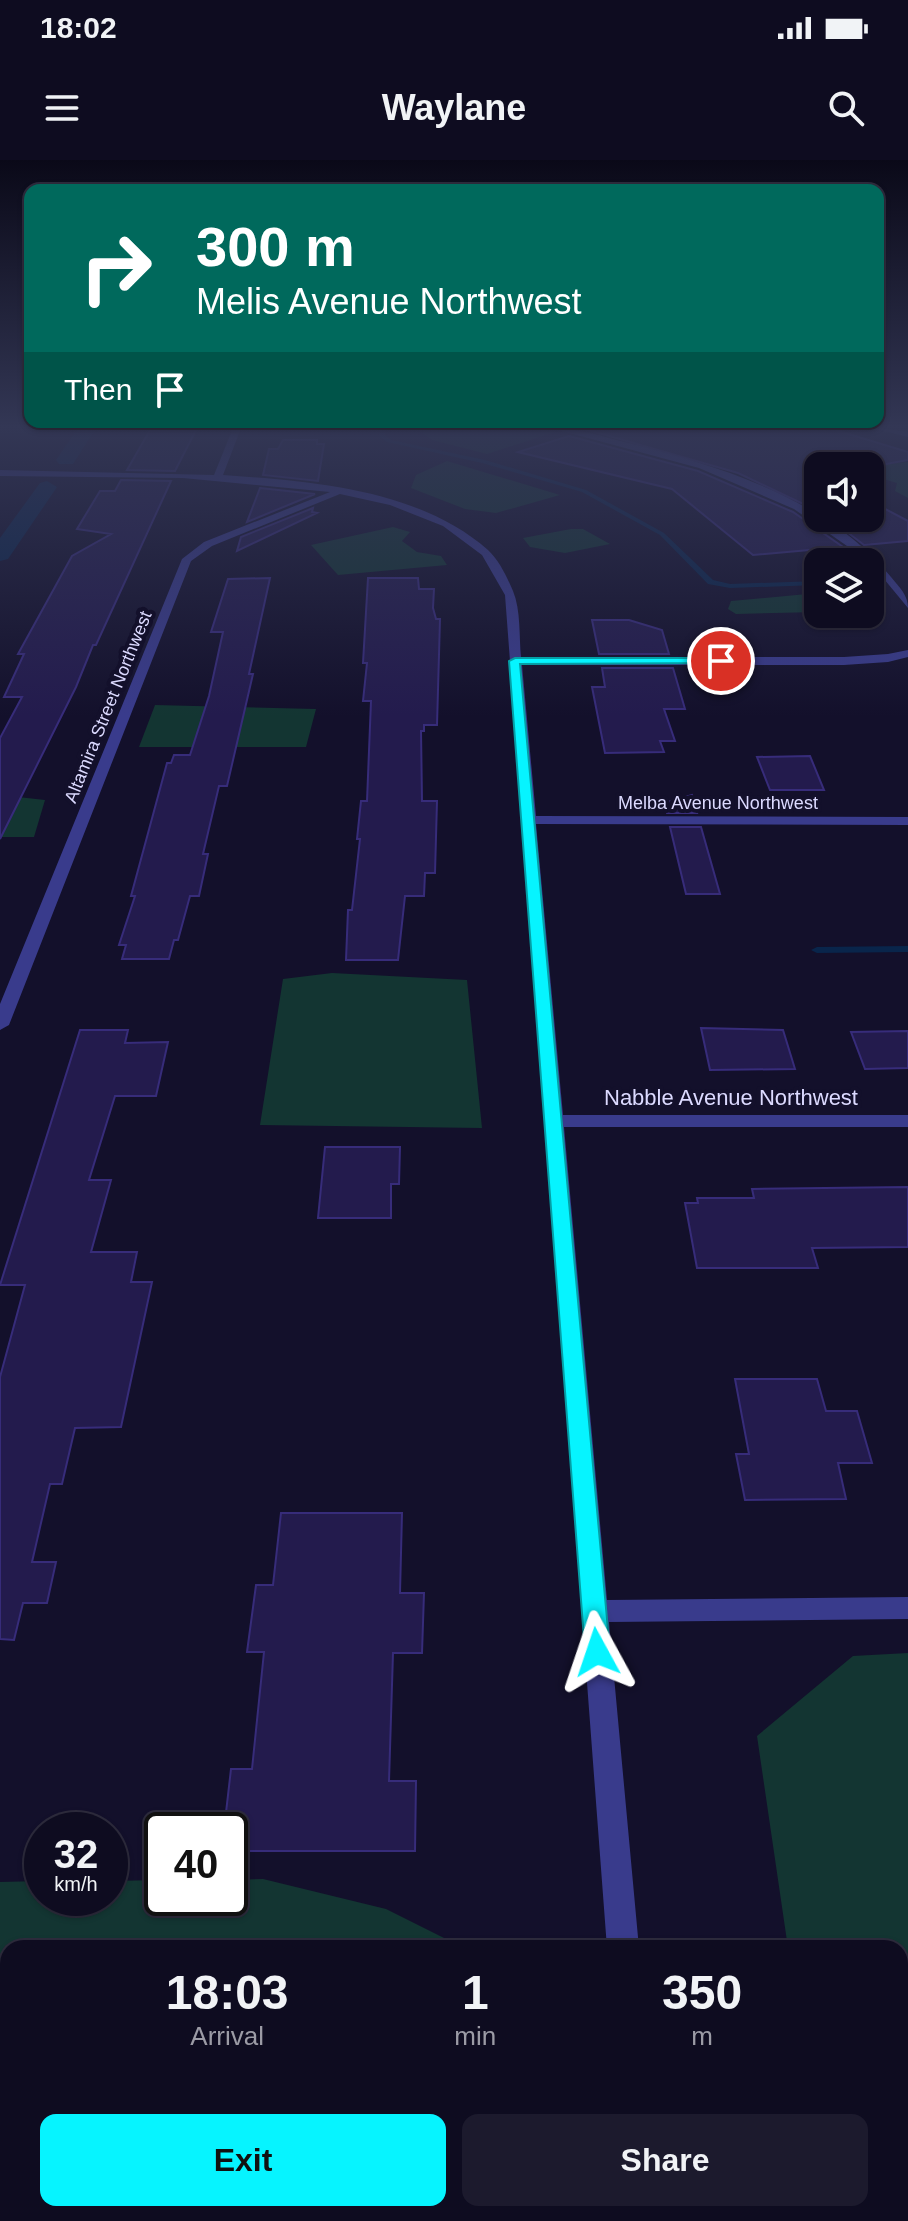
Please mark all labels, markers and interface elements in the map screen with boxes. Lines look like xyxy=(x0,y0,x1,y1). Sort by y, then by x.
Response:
text: 18:02 xyxy=(40,11,117,44)
icon: menu xyxy=(40,86,84,130)
icon: search xyxy=(824,86,868,130)
text: Waylane xyxy=(382,87,526,128)
text: 300 m xyxy=(196,215,355,278)
icon: right xyxy=(64,216,168,320)
text: Melis Avenue Northwest xyxy=(196,281,582,322)
icon: arrive xyxy=(148,368,192,412)
text: Then xyxy=(64,373,132,406)
map controls xyxy=(804,452,884,628)
button: sound xyxy=(804,452,884,532)
button: layers xyxy=(804,548,884,628)
street label: Altamira Street Northwest xyxy=(60,608,156,806)
pin xyxy=(687,627,755,695)
icon: arrive xyxy=(699,639,743,683)
street label: Melba Avenue Northwest xyxy=(618,793,818,813)
street label: Nabble Avenue Northwest xyxy=(604,1085,858,1110)
position arrow xyxy=(555,1610,639,1694)
speed limit sign: 40 xyxy=(144,1812,248,1916)
text: 32 xyxy=(54,1832,98,1876)
text: km/h xyxy=(54,1873,98,1895)
text: 18:03 xyxy=(166,1966,289,2019)
text: 1 xyxy=(462,1966,489,2019)
text: 350 xyxy=(662,1966,742,2019)
text: Arrival xyxy=(190,2021,264,2051)
text: min xyxy=(454,2021,496,2051)
text: m xyxy=(691,2021,713,2051)
button: Exit xyxy=(40,2114,446,2206)
button: Share xyxy=(462,2114,868,2206)

